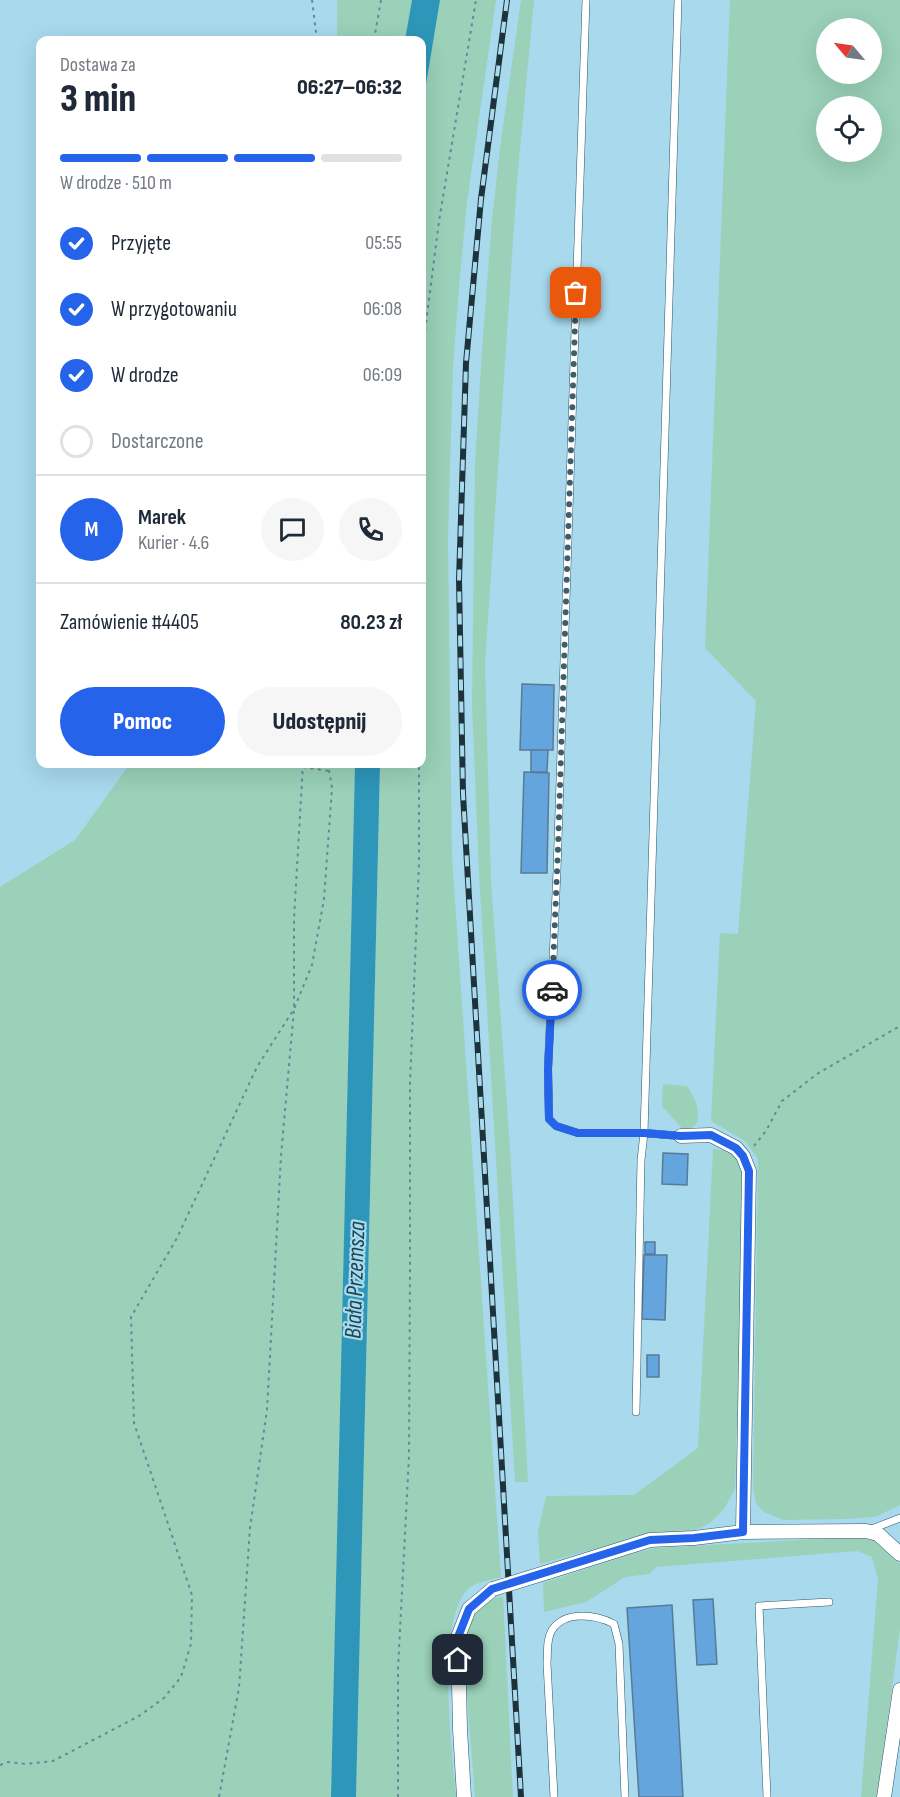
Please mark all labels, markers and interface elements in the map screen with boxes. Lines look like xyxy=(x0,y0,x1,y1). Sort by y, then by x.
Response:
north arrow xyxy=(816,18,882,84)
map controls xyxy=(816,18,882,162)
text: Dostawa za xyxy=(60,53,136,77)
text: 06:27–06:32 xyxy=(297,74,402,101)
text: 3 min xyxy=(60,76,136,123)
button: locate xyxy=(816,96,882,162)
text: W drodze · 510 m xyxy=(60,171,172,195)
icon: check xyxy=(60,227,93,260)
text: Przyjęte xyxy=(111,230,171,257)
text: 05:55 xyxy=(365,231,402,255)
pin xyxy=(550,267,601,318)
icon: bag xyxy=(559,276,592,309)
icon: check xyxy=(60,293,93,326)
text: W przygotowaniu xyxy=(111,296,237,323)
text: 06:08 xyxy=(363,297,402,321)
icon: check xyxy=(60,359,93,392)
text: W drodze xyxy=(111,362,179,389)
text: 06:09 xyxy=(363,363,402,387)
text: Dostarczone xyxy=(111,428,204,455)
button: chat xyxy=(261,498,324,561)
button: phone xyxy=(339,498,402,561)
text: Marek xyxy=(138,504,186,531)
text: M xyxy=(85,516,98,543)
text: Kurier · 4.6 xyxy=(138,531,209,555)
text: Zamówienie #4405 xyxy=(60,609,199,636)
text: 80.23 zł xyxy=(340,609,402,636)
button: Pomoc xyxy=(60,687,225,756)
button: Udostępnij xyxy=(237,687,402,756)
courier xyxy=(522,960,582,1020)
icon: car xyxy=(536,974,569,1007)
water label: Biała Przemsza xyxy=(338,1220,372,1339)
pin xyxy=(432,1634,483,1685)
icon: home xyxy=(441,1643,474,1676)

